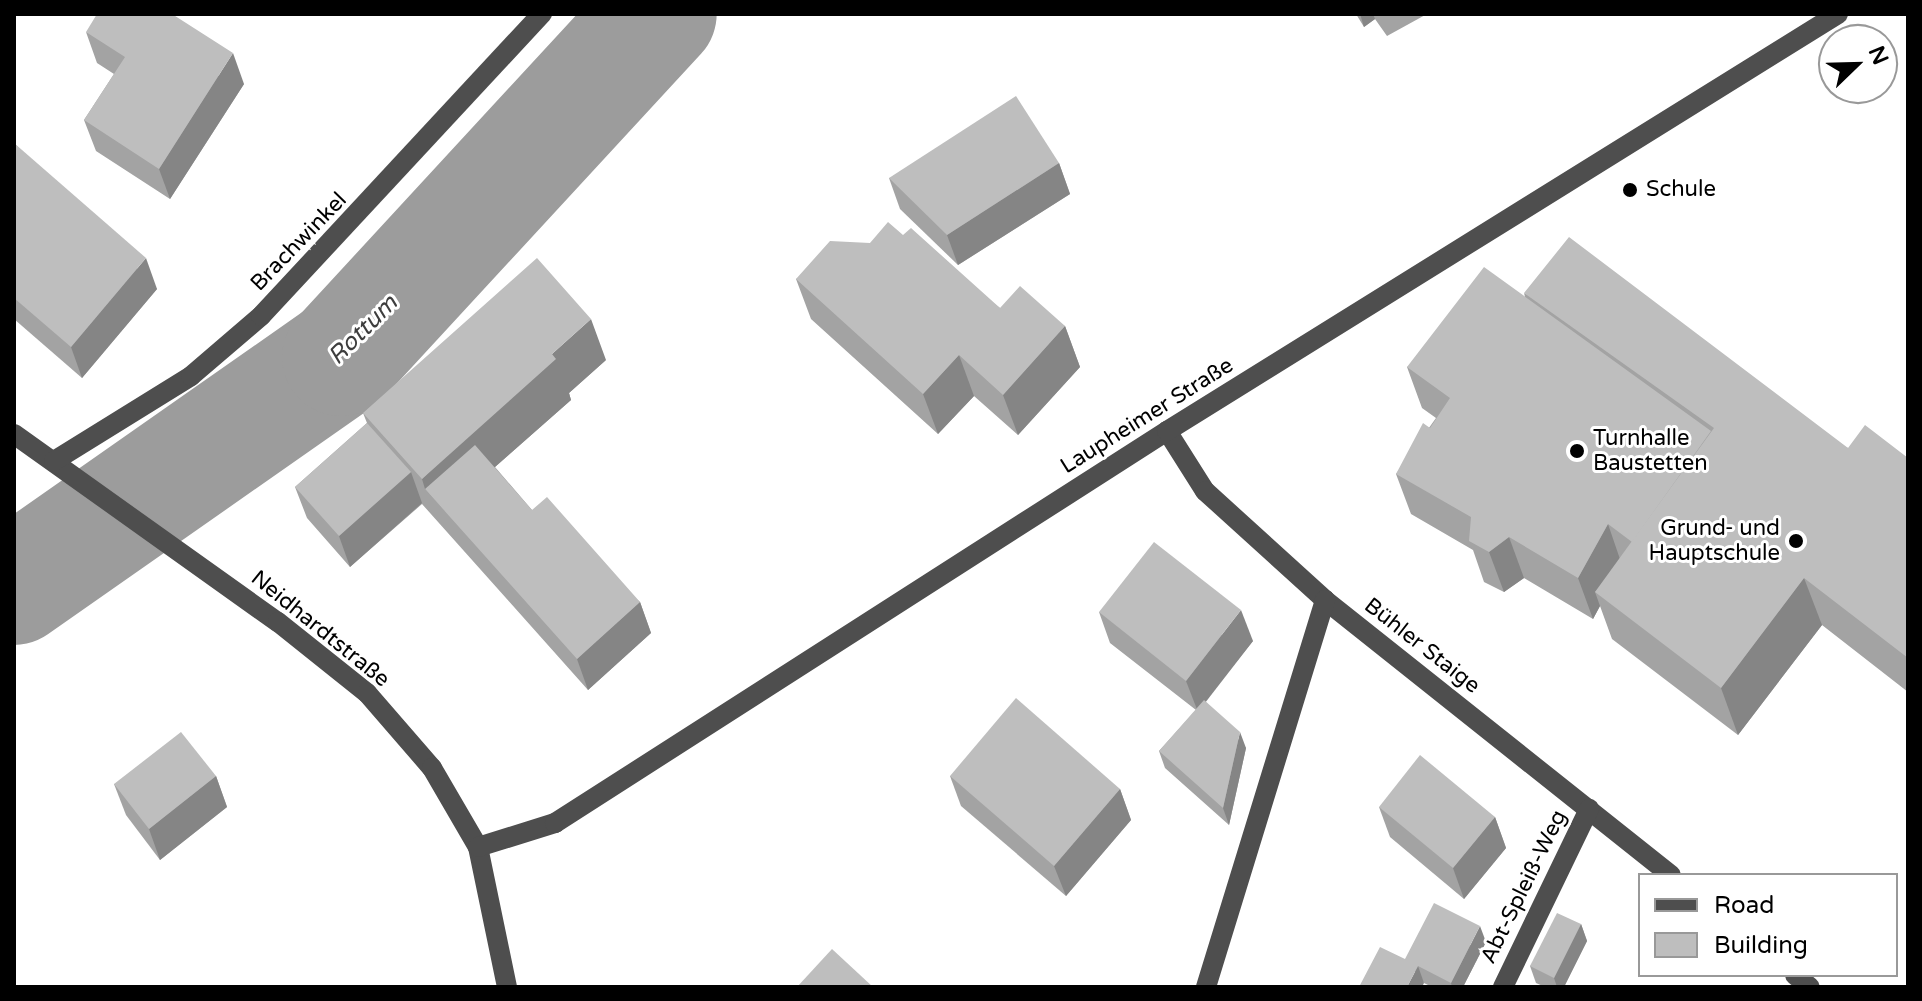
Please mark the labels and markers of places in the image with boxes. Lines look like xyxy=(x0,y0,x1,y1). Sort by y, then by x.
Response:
place label: Schule xyxy=(1646,177,1716,203)
marker: Schule xyxy=(1621,181,1639,199)
place label: Turnhalle Baustetten xyxy=(1593,425,1708,476)
marker: Turnhalle Baustetten xyxy=(1568,442,1586,460)
place label: Grund- und Hauptschule xyxy=(1649,515,1780,566)
marker: Grund- und Hauptschule xyxy=(1787,532,1805,550)

